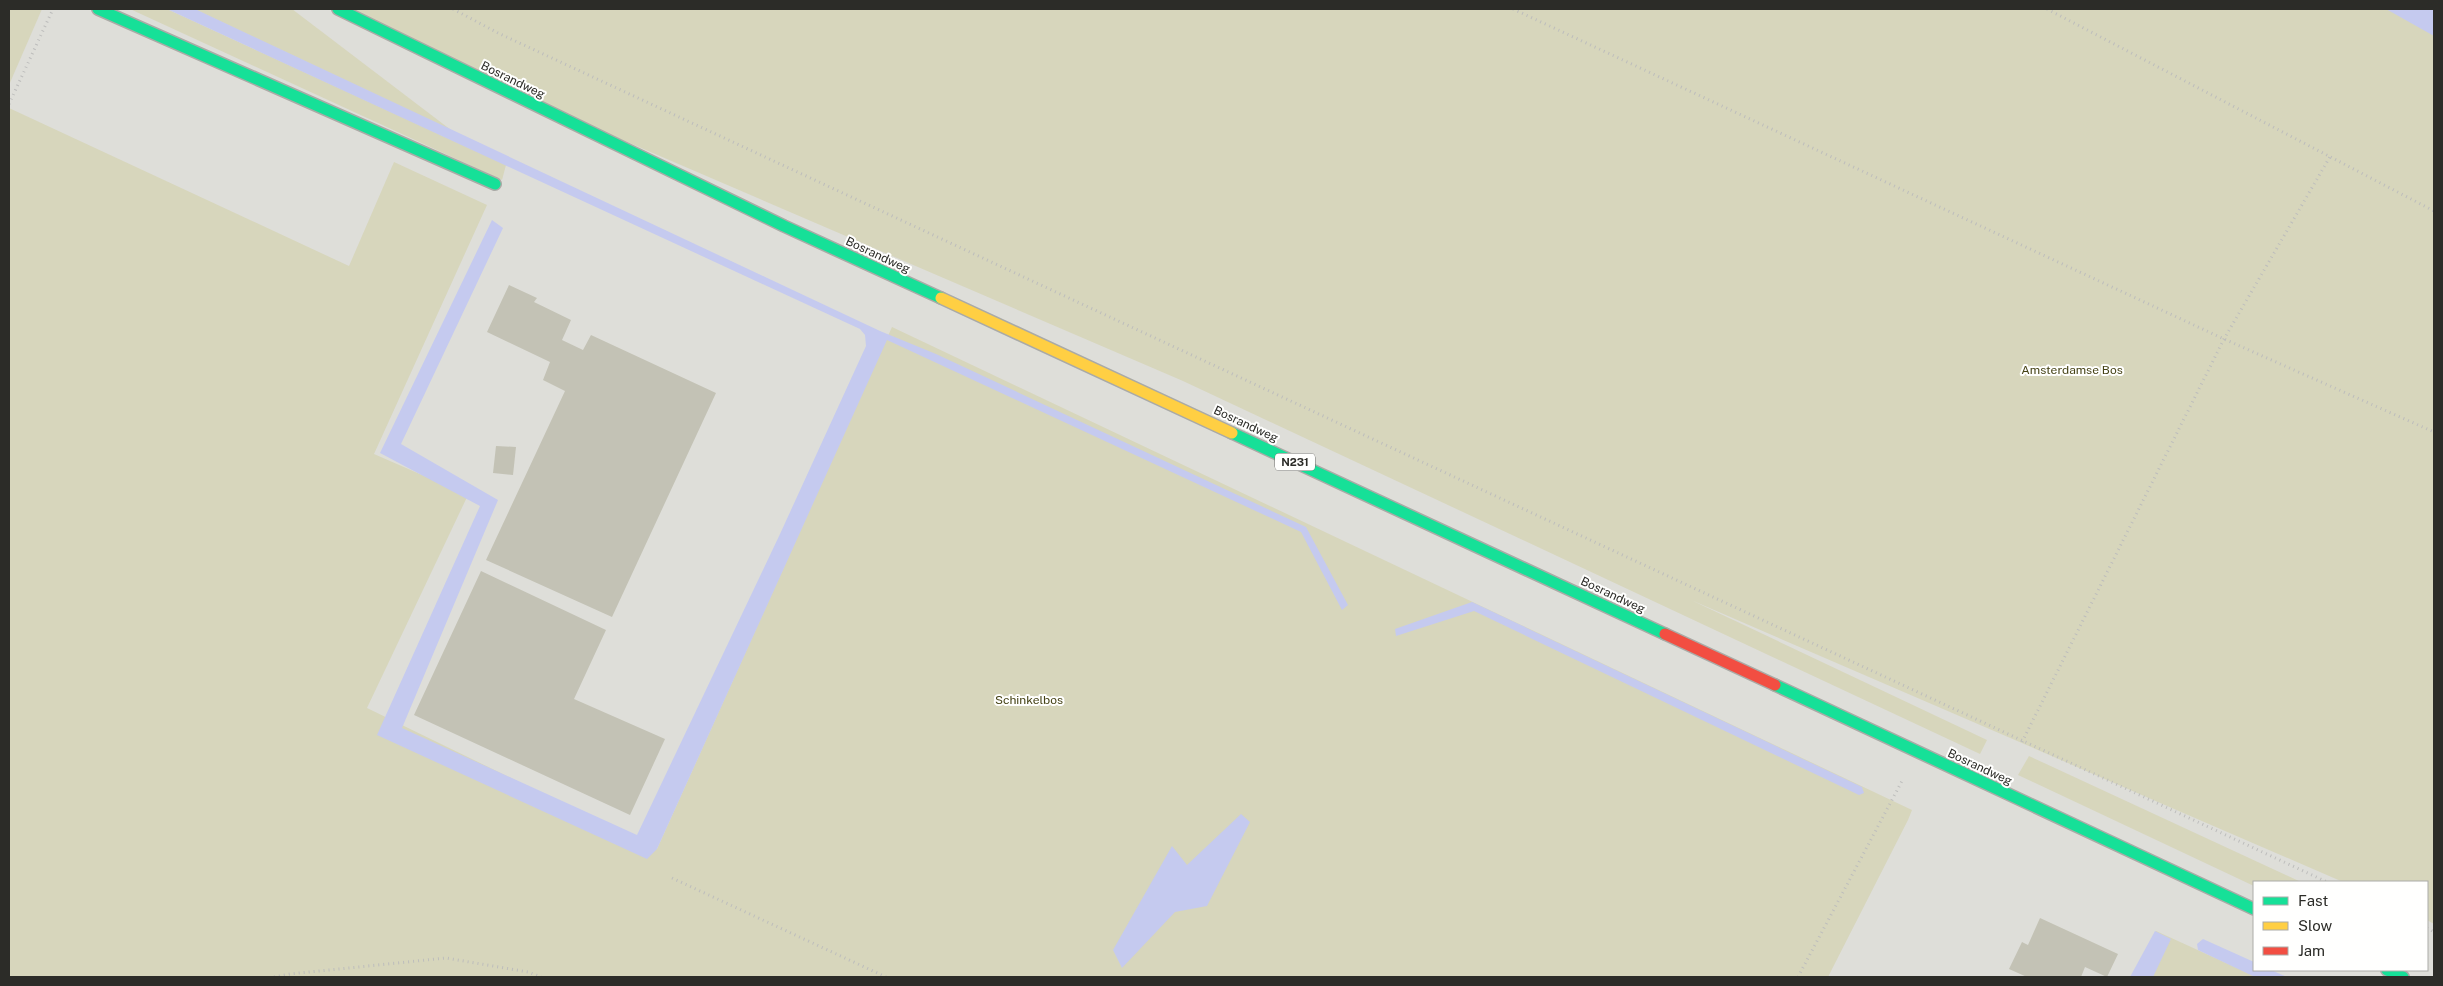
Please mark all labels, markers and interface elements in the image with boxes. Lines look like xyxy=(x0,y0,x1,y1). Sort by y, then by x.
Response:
street label: Bosrandweg xyxy=(479,58,547,102)
street label: Bosrandweg xyxy=(844,234,912,276)
park label: Amsterdamse Bos xyxy=(2021,363,2123,377)
street label: Bosrandweg xyxy=(1212,403,1280,445)
road number: N231 xyxy=(1275,454,1315,471)
street label: Bosrandweg xyxy=(1579,574,1647,616)
park label: Schinkelbos xyxy=(995,693,1063,707)
street label: Bosrandweg xyxy=(1946,746,2014,788)
legend xyxy=(2253,881,2428,971)
text: Fast xyxy=(2298,892,2328,909)
text: Slow xyxy=(2298,917,2333,934)
text: Jam xyxy=(2298,942,2325,959)

